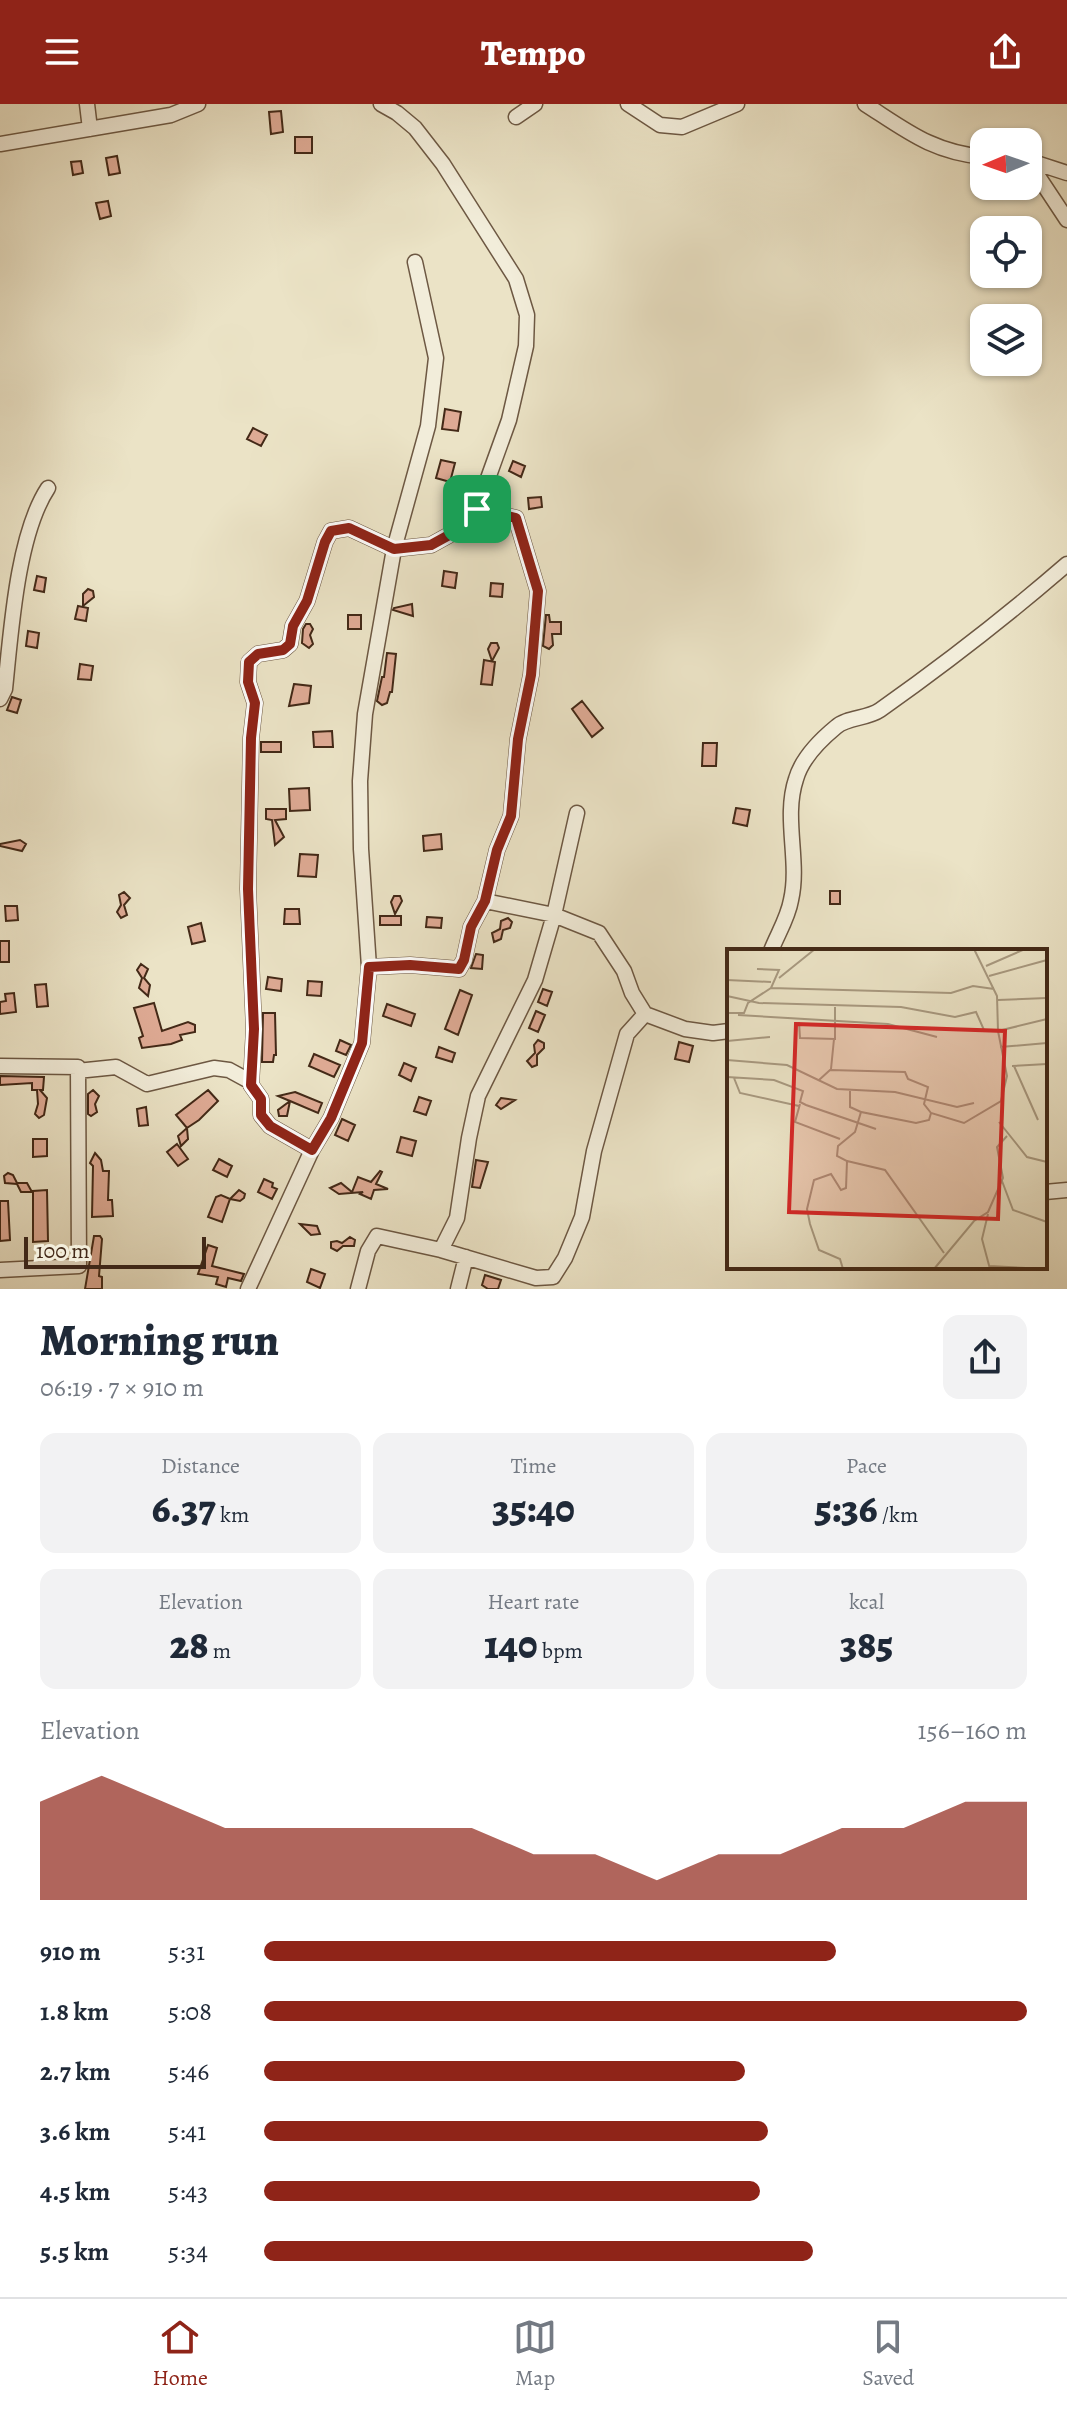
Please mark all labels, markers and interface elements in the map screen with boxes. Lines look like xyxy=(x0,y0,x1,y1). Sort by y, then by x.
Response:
text: Tempo xyxy=(481,28,586,77)
icon: menu xyxy=(40,30,84,74)
icon: share xyxy=(983,30,1027,74)
north arrow xyxy=(970,128,1042,200)
map controls xyxy=(970,128,1042,376)
button: locate xyxy=(970,216,1042,288)
button: layers xyxy=(970,304,1042,376)
pin xyxy=(443,475,511,543)
icon: arrive xyxy=(455,487,499,531)
inset map xyxy=(727,949,1047,1269)
scale bar xyxy=(24,1233,206,1269)
text: 100 m xyxy=(36,1236,90,1266)
text: Morning run xyxy=(40,1310,279,1370)
button: share xyxy=(943,1315,1027,1399)
text: 06:19 · 7 × 910 m xyxy=(40,1370,204,1405)
text: Distance xyxy=(161,1451,240,1481)
text: Time xyxy=(511,1451,556,1481)
text: Pace xyxy=(846,1451,887,1481)
text: 6.37 xyxy=(152,1481,216,1536)
text: 35:40 xyxy=(492,1481,575,1536)
text: 5:36 xyxy=(815,1481,878,1536)
text: km xyxy=(216,1500,249,1530)
text: /km xyxy=(878,1500,918,1530)
text: Elevation xyxy=(158,1587,243,1617)
text: Heart rate xyxy=(488,1587,579,1617)
text: kcal xyxy=(849,1587,884,1617)
text: 28 xyxy=(170,1617,208,1672)
text: 140 xyxy=(484,1617,537,1672)
text: 385 xyxy=(840,1617,893,1672)
text: m xyxy=(208,1636,231,1666)
text: bpm xyxy=(537,1636,583,1666)
text: Elevation xyxy=(40,1713,140,1748)
text: 156–160 m xyxy=(918,1713,1027,1748)
text: 910 m xyxy=(40,1934,101,1969)
text: 5:31 xyxy=(168,1934,205,1969)
text: 1.8 km xyxy=(40,1994,109,2029)
text: 5:08 xyxy=(168,1994,212,2029)
text: 2.7 km xyxy=(40,2054,111,2089)
text: 5:46 xyxy=(168,2054,209,2089)
text: 3.6 km xyxy=(40,2114,110,2149)
text: 5:41 xyxy=(168,2114,206,2149)
text: 4.5 km xyxy=(40,2174,110,2209)
text: 5:43 xyxy=(168,2174,208,2209)
text: 5.5 km xyxy=(40,2234,109,2269)
text: 5:34 xyxy=(168,2234,208,2269)
tab: Home xyxy=(153,2315,208,2393)
tab: Map xyxy=(513,2315,557,2393)
tab: Saved xyxy=(862,2315,914,2393)

